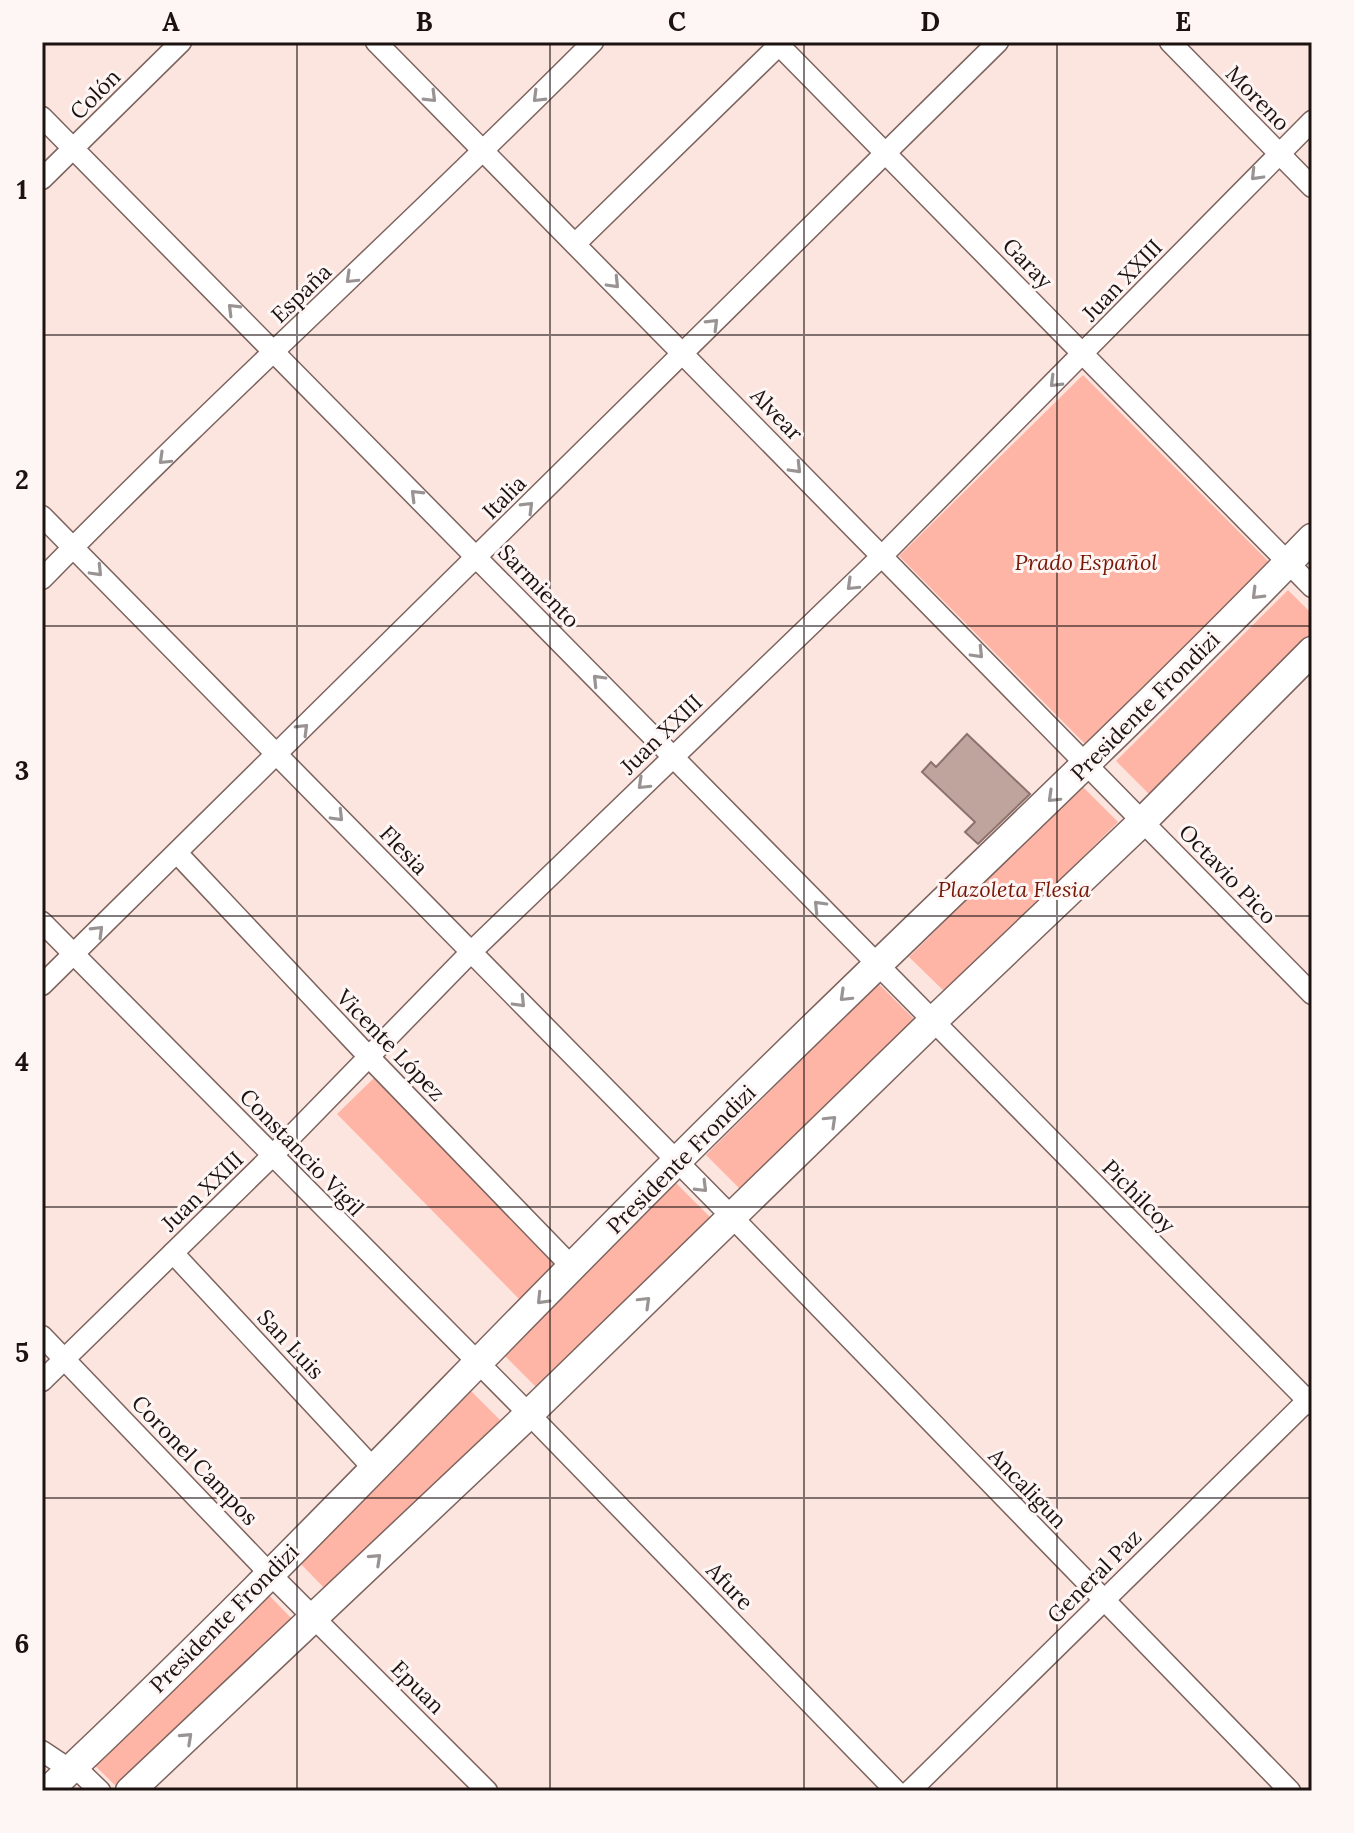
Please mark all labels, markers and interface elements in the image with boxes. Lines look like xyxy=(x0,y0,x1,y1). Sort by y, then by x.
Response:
text: A xyxy=(162,5,180,38)
text: B xyxy=(415,5,433,38)
text: C xyxy=(668,5,686,38)
text: D xyxy=(920,5,940,38)
text: E xyxy=(1175,5,1191,38)
street label: Moreno xyxy=(1220,59,1296,137)
street label: Colón xyxy=(64,63,126,125)
one-way arrow xyxy=(422,88,436,102)
one-way arrow xyxy=(533,88,547,102)
one-way arrow xyxy=(1251,166,1265,180)
text: 1 xyxy=(17,173,27,206)
street label: Garay xyxy=(997,232,1059,295)
street label: Juan XXIII xyxy=(1075,233,1168,328)
street label: España xyxy=(265,258,337,328)
one-way arrow xyxy=(346,269,360,283)
one-way arrow xyxy=(604,273,619,288)
one-way arrow xyxy=(228,304,242,319)
one-way arrow xyxy=(704,319,718,333)
one-way arrow xyxy=(1050,373,1065,387)
street label: Alvear xyxy=(744,381,809,447)
one-way arrow xyxy=(159,450,173,464)
one-way arrow xyxy=(787,459,801,473)
text: 2 xyxy=(15,463,29,496)
street label: Italia xyxy=(476,469,532,525)
one-way arrow xyxy=(410,490,425,504)
one-way arrow xyxy=(519,502,533,516)
street label: Sarmiento xyxy=(492,538,586,634)
park label: Prado Español xyxy=(1014,548,1158,576)
one-way arrow xyxy=(88,562,102,576)
one-way arrow xyxy=(846,576,861,590)
one-way arrow xyxy=(1252,585,1266,599)
street label: Presidente Frondizi xyxy=(1065,626,1225,786)
one-way arrow xyxy=(969,644,983,658)
one-way arrow xyxy=(592,675,607,689)
street label: Juan XXIII xyxy=(613,688,708,781)
one-way arrow xyxy=(294,724,308,738)
text: 3 xyxy=(15,754,29,787)
one-way arrow xyxy=(638,775,652,789)
one-way arrow xyxy=(1048,788,1062,803)
one-way arrow xyxy=(329,807,343,821)
street label: Octavio Pico xyxy=(1173,818,1283,930)
street label: Flesia xyxy=(374,820,434,880)
park label: Plazoleta Flesia xyxy=(937,875,1091,903)
one-way arrow xyxy=(814,901,828,915)
one-way arrow xyxy=(89,926,103,941)
street label: Vicente López xyxy=(330,982,451,1107)
one-way arrow xyxy=(840,987,854,1002)
one-way arrow xyxy=(511,993,525,1007)
text: 4 xyxy=(15,1045,29,1078)
street label: Presidente Frondizi xyxy=(601,1079,761,1239)
street label: Constancio Vigil xyxy=(234,1082,370,1222)
one-way arrow xyxy=(822,1115,836,1130)
street label: Juan XXIII xyxy=(154,1145,249,1238)
street label: Pichilcoy xyxy=(1096,1153,1182,1239)
one-way arrow xyxy=(693,1178,707,1192)
one-way arrow xyxy=(537,1290,552,1304)
one-way arrow xyxy=(636,1297,650,1311)
street label: San Luis xyxy=(252,1303,330,1385)
text: 5 xyxy=(15,1336,29,1369)
street label: Coronel Campos xyxy=(126,1389,264,1531)
street label: Ancaligun xyxy=(982,1441,1073,1534)
street label: General Paz xyxy=(1041,1523,1147,1629)
street label: Presidente Frondizi xyxy=(144,1538,304,1698)
one-way arrow xyxy=(367,1554,381,1568)
street label: Afure xyxy=(700,1556,759,1616)
text: 6 xyxy=(15,1627,29,1660)
street label: Epuan xyxy=(385,1654,451,1720)
one-way arrow xyxy=(177,1733,192,1747)

